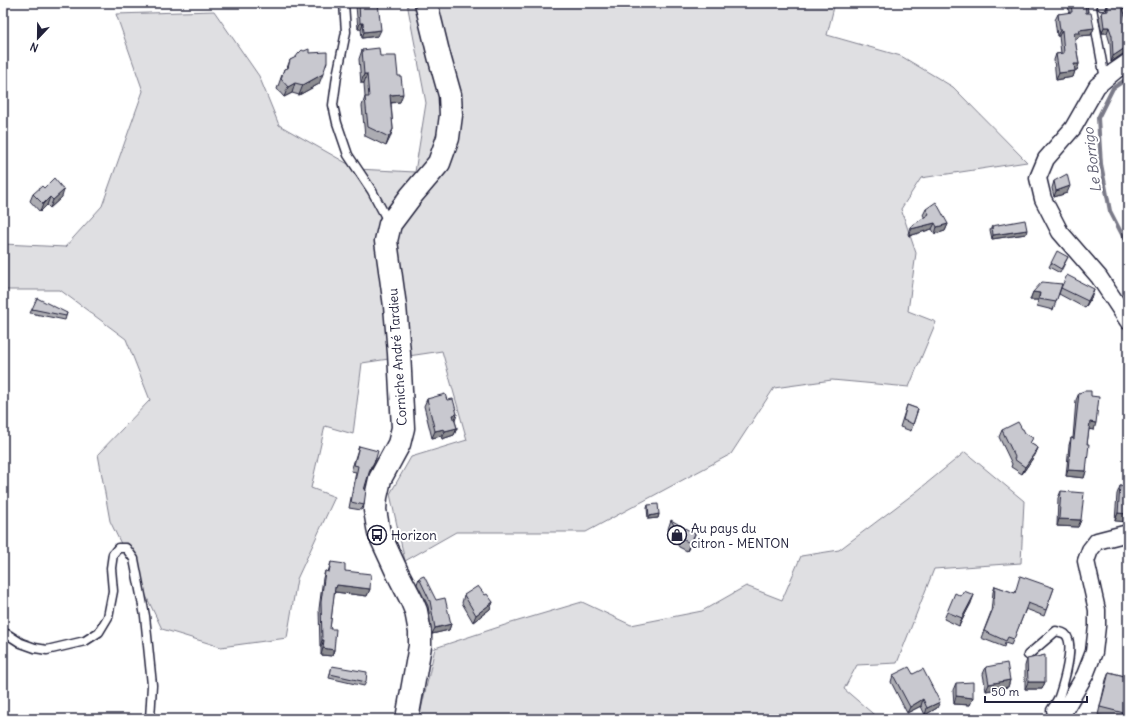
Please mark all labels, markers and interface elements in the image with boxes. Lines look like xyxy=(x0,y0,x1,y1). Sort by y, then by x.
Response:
north arrow xyxy=(18,18,58,58)
text: N xyxy=(28,39,40,55)
water label: Le Borrigo xyxy=(1079,125,1105,194)
street label: Corniche André Tardieu xyxy=(384,287,411,426)
place label: Au pays du citron - MENTON xyxy=(691,520,789,552)
bus stop icon: Horizon xyxy=(366,524,388,546)
shop icon: Au pays du citron - MENTON xyxy=(666,524,688,546)
place label: Horizon xyxy=(391,527,437,544)
scale bar xyxy=(985,678,1087,704)
text: 50 m xyxy=(991,684,1020,699)

